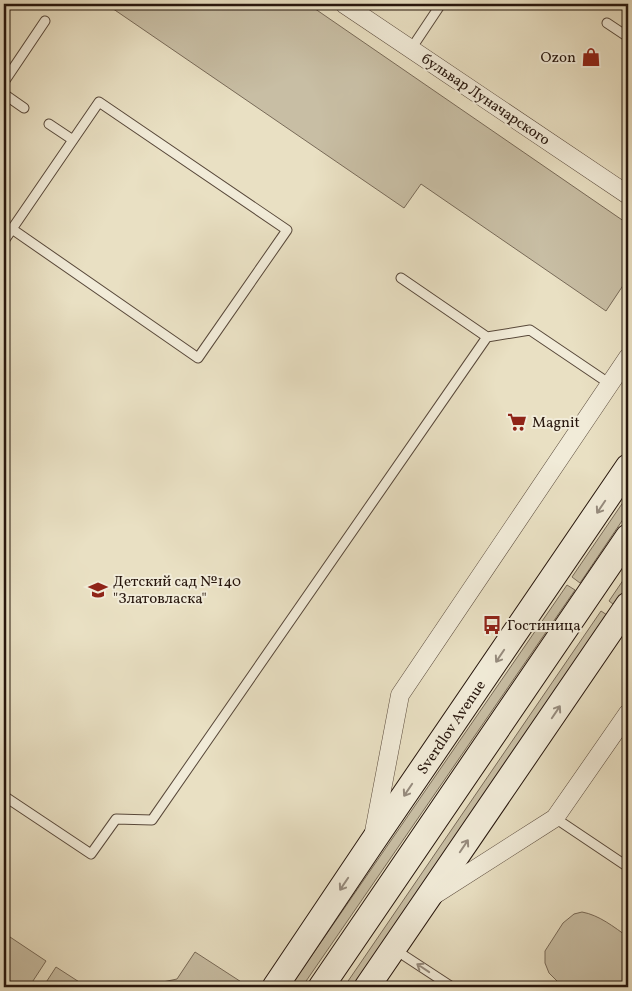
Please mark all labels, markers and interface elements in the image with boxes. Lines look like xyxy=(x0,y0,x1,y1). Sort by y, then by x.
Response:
shop icon: Ozon xyxy=(580,46,602,68)
place label: Ozon xyxy=(541,48,576,69)
street label: бульвар Луначарского xyxy=(417,49,554,151)
supermarket icon: Magnit xyxy=(506,411,528,433)
place label: Magnit xyxy=(532,413,580,434)
one-way arrow xyxy=(596,500,606,514)
place label: Детский сад №140 "Златовласка" xyxy=(113,572,241,610)
school or university icon: Детский сад №140 "Златовласка" xyxy=(87,579,109,601)
bus stop icon: Гостиница xyxy=(481,614,503,636)
place label: Гостиница xyxy=(507,616,581,637)
one-way arrow xyxy=(495,649,505,663)
street label: Sverdlov Avenue xyxy=(413,676,492,779)
one-way arrow xyxy=(551,705,561,719)
one-way arrow xyxy=(403,783,413,797)
one-way arrow xyxy=(459,839,469,853)
one-way arrow xyxy=(339,877,349,891)
one-way arrow xyxy=(416,963,430,973)

